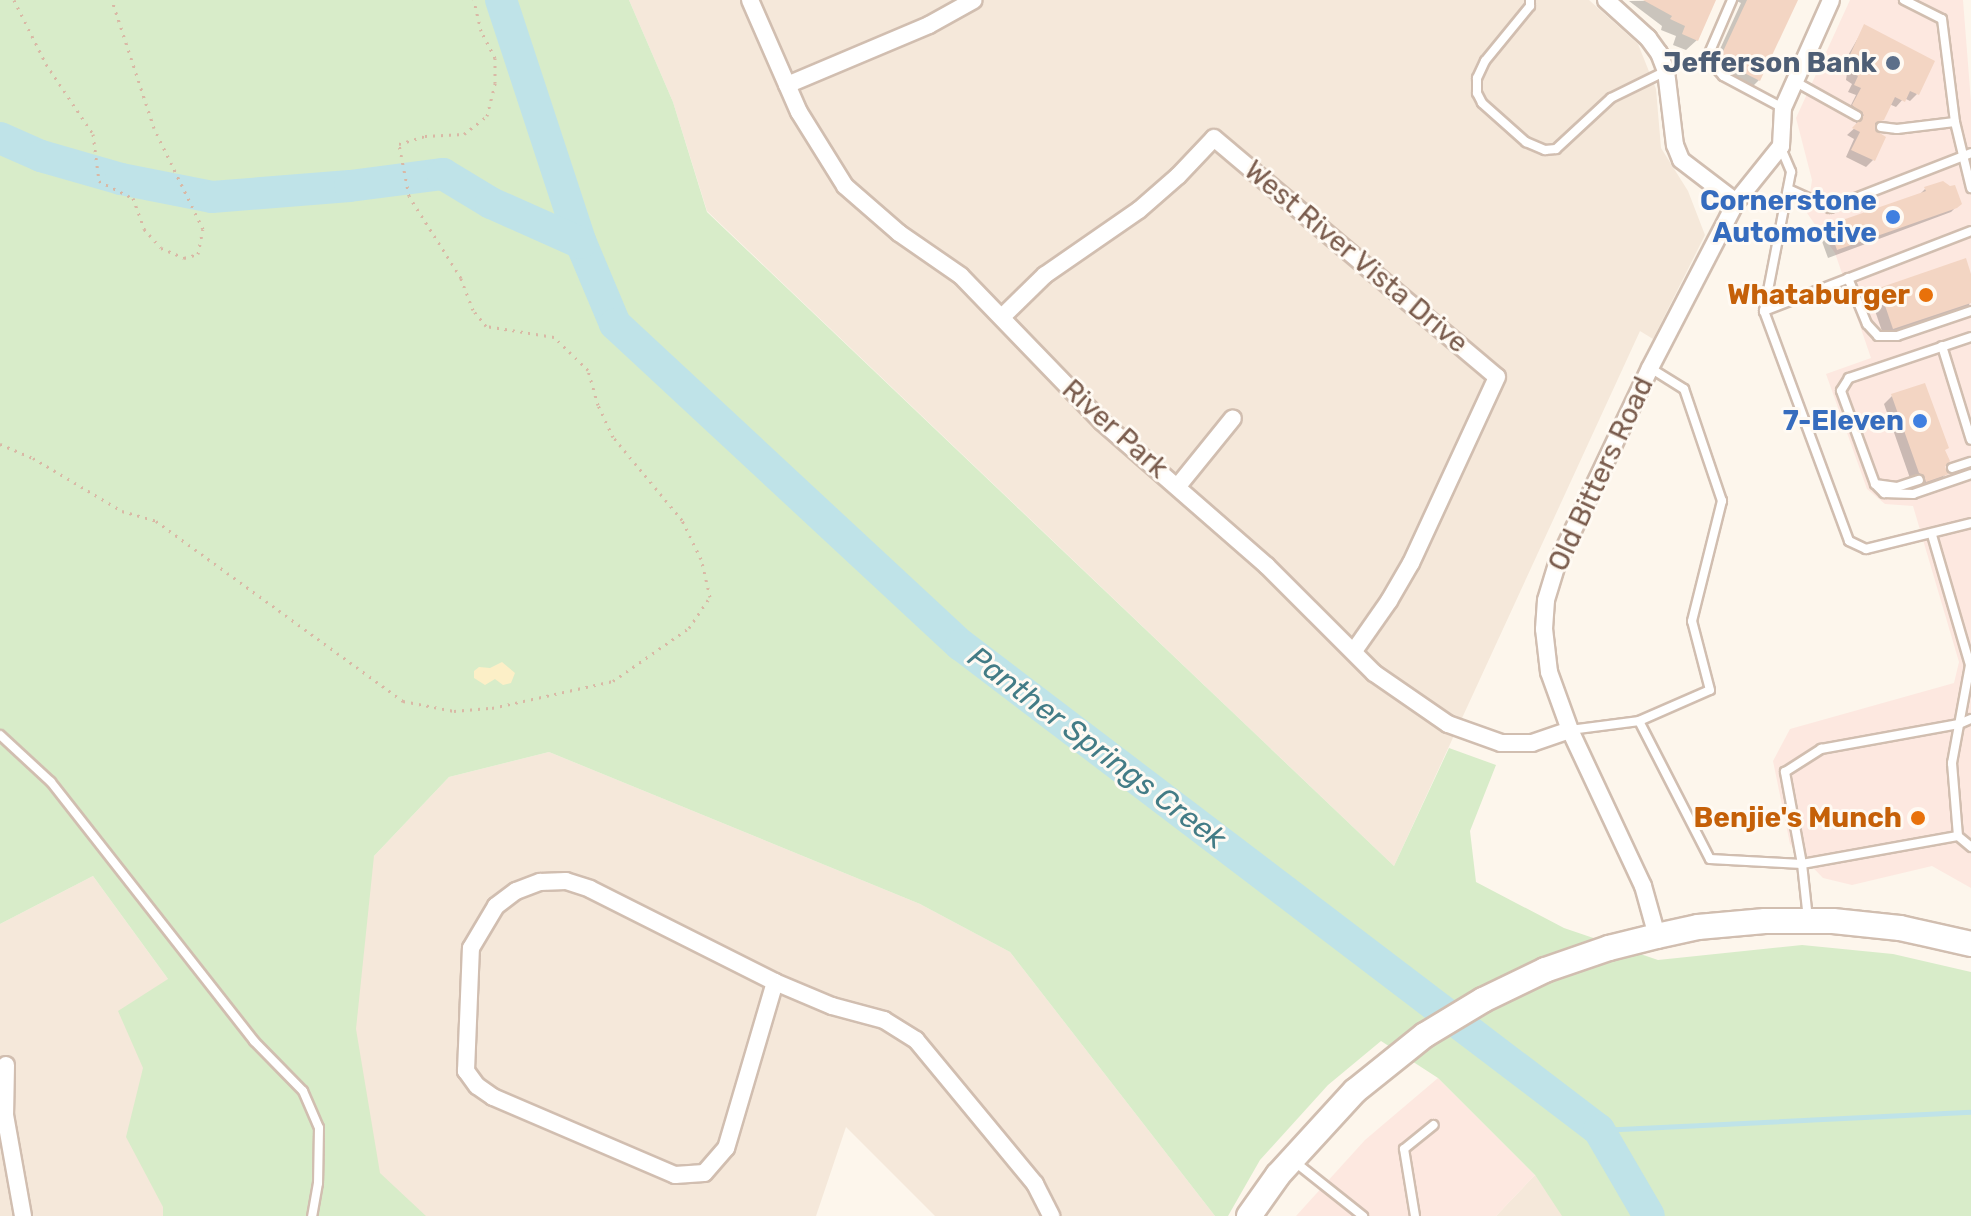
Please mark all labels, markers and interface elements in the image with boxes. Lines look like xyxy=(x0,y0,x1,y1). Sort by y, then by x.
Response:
place label: Jefferson Bank xyxy=(1663,46,1877,80)
marker: Jefferson Bank xyxy=(1884,54,1902,72)
street label: West River Vista Drive xyxy=(1237,153,1475,361)
place label: Cornerstone Automotive xyxy=(1700,184,1877,250)
marker: Cornerstone Automotive xyxy=(1884,208,1902,226)
place label: Whataburger xyxy=(1727,278,1910,312)
marker: Whataburger xyxy=(1917,286,1935,304)
street label: Old Bitters Road xyxy=(1541,372,1661,576)
street label: River Park xyxy=(1055,373,1175,485)
place label: 7-Eleven xyxy=(1783,404,1904,438)
marker: 7-Eleven xyxy=(1911,412,1929,430)
water label: Panther Springs Creek xyxy=(961,639,1233,857)
place label: Benjie's Munch xyxy=(1694,801,1902,835)
marker: Benjie's Munch xyxy=(1909,809,1927,827)

